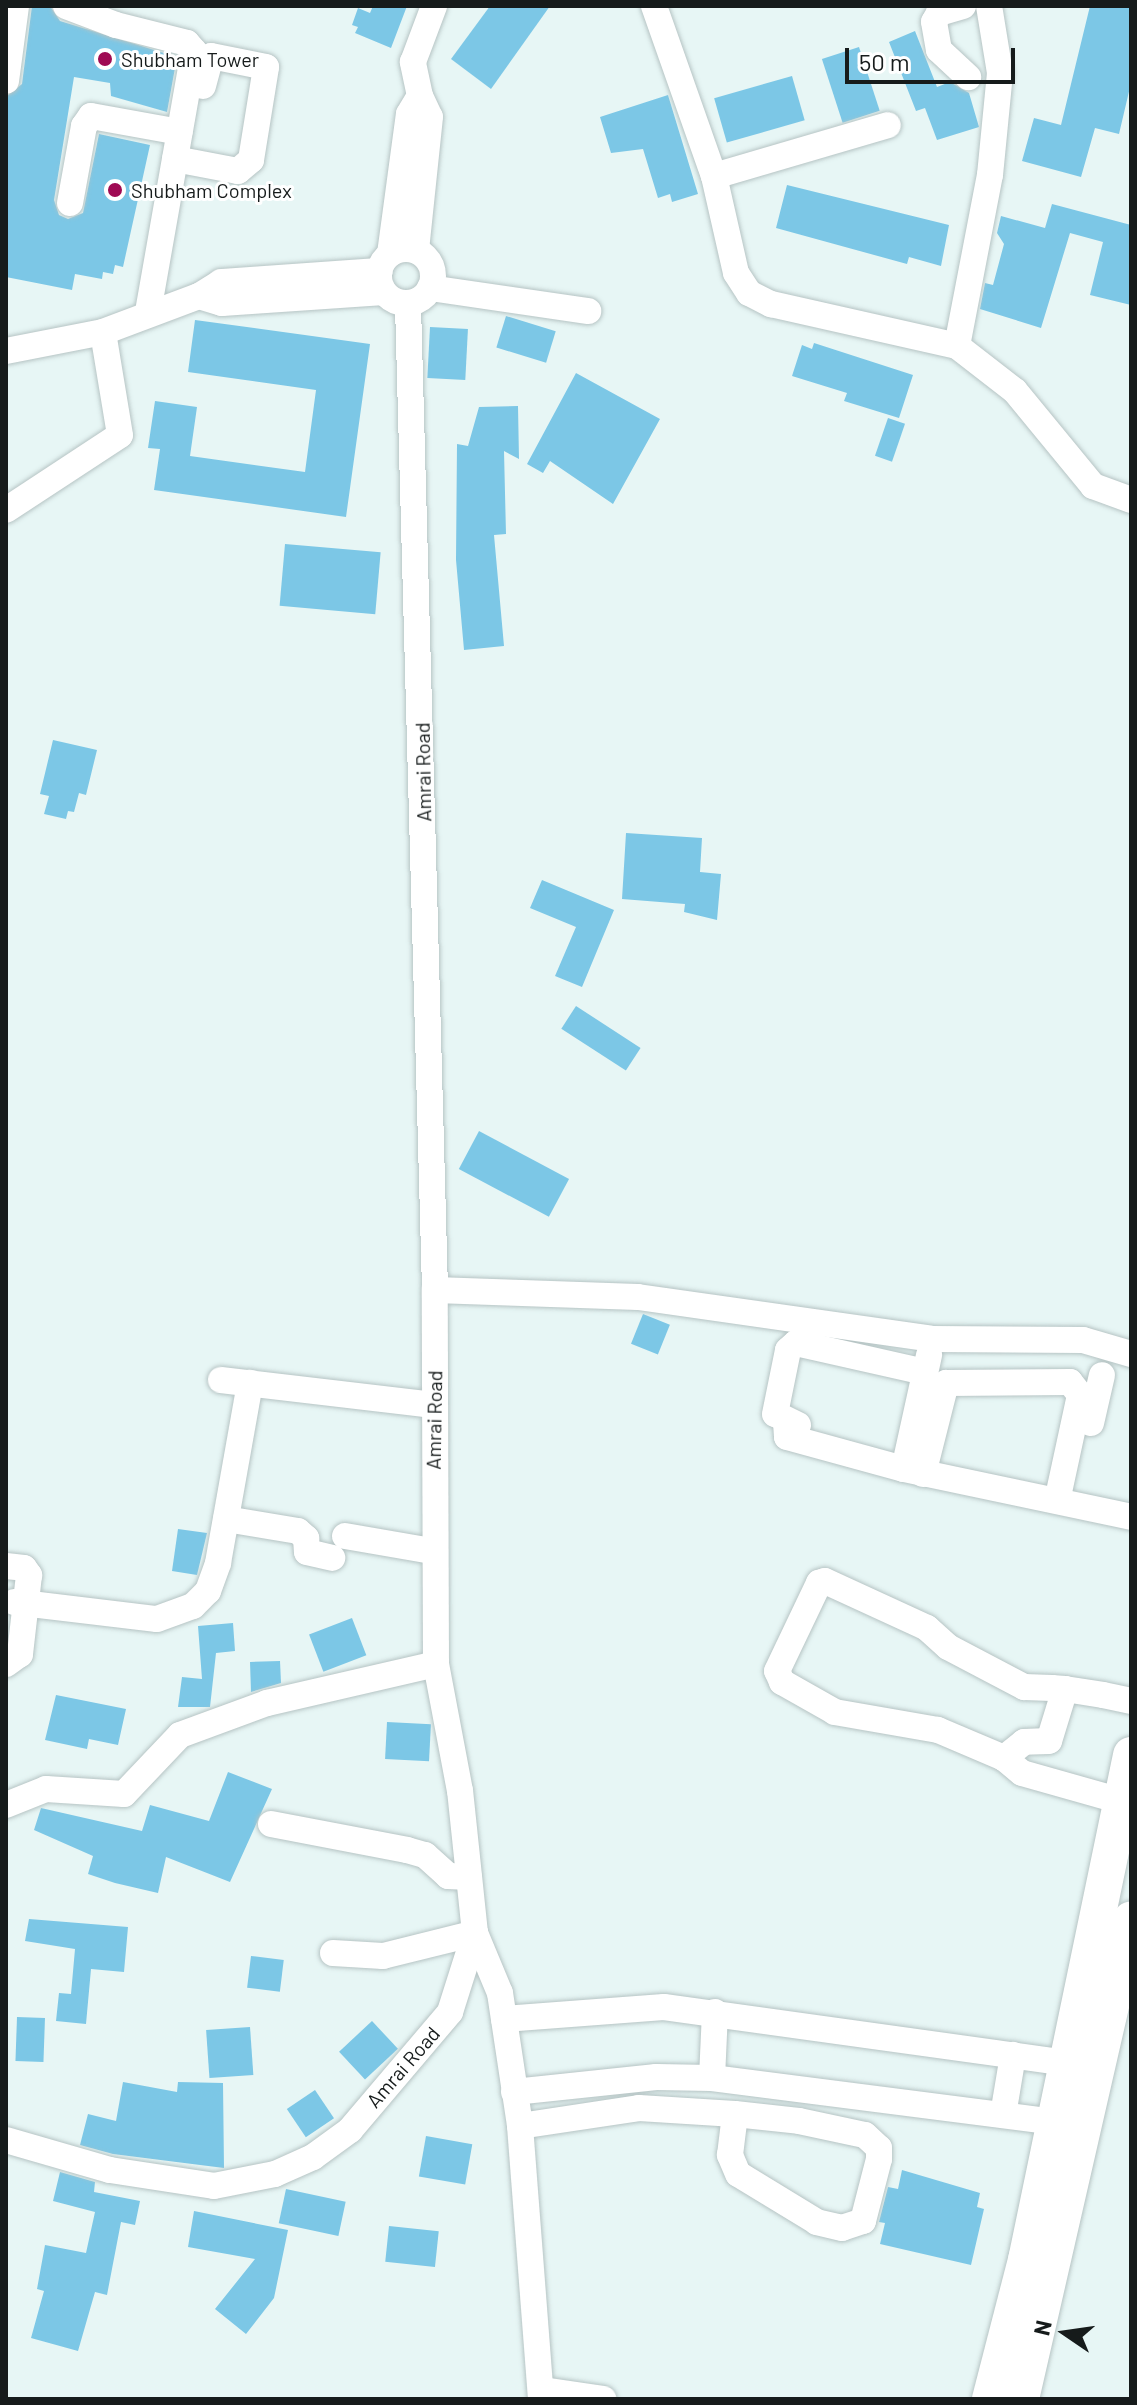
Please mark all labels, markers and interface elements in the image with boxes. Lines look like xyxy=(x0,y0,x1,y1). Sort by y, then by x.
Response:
scale bar xyxy=(849,32,1019,82)
place label: Shubham Tower xyxy=(121,47,259,71)
text: 50 m xyxy=(859,47,910,76)
marker: Shubham Tower xyxy=(96,50,114,68)
place label: Shubham Complex xyxy=(131,178,292,202)
marker: Shubham Complex xyxy=(106,181,124,199)
street label: Amrai Road xyxy=(410,722,436,822)
street label: Amrai Road xyxy=(421,1370,447,1470)
street label: Amrai Road xyxy=(361,2022,445,2112)
north arrow xyxy=(1025,2293,1105,2373)
text: N xyxy=(1027,2318,1056,2338)

